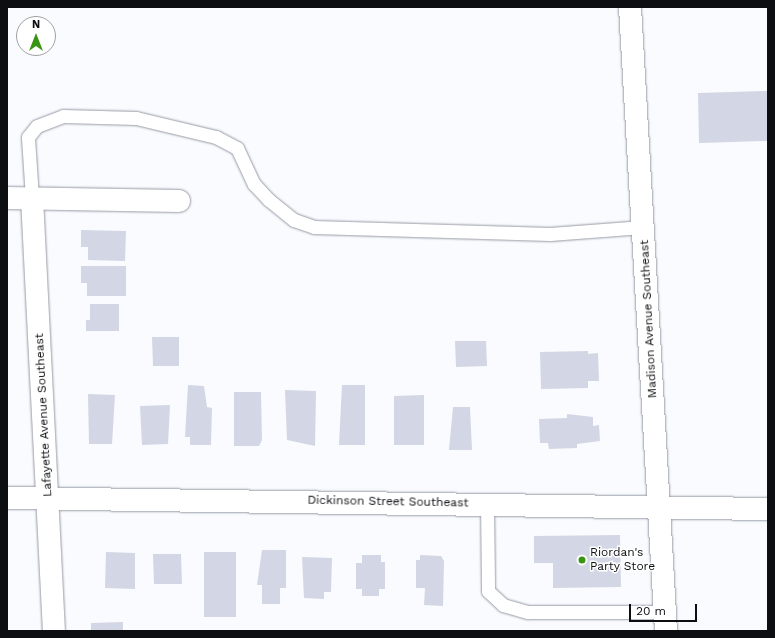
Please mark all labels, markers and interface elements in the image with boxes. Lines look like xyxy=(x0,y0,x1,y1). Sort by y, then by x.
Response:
north arrow xyxy=(16,16,56,56)
text: N xyxy=(32,18,40,31)
street label: Madison Avenue Southeast xyxy=(638,239,660,399)
street label: Lafayette Avenue Southeast xyxy=(33,333,55,497)
street label: Dickinson Street Southeast xyxy=(307,493,469,511)
place label: Riordan's Party Store xyxy=(590,546,656,574)
marker: Riordan's Party Store xyxy=(577,555,587,565)
scale bar xyxy=(631,596,699,622)
text: 20 m xyxy=(636,604,666,618)

